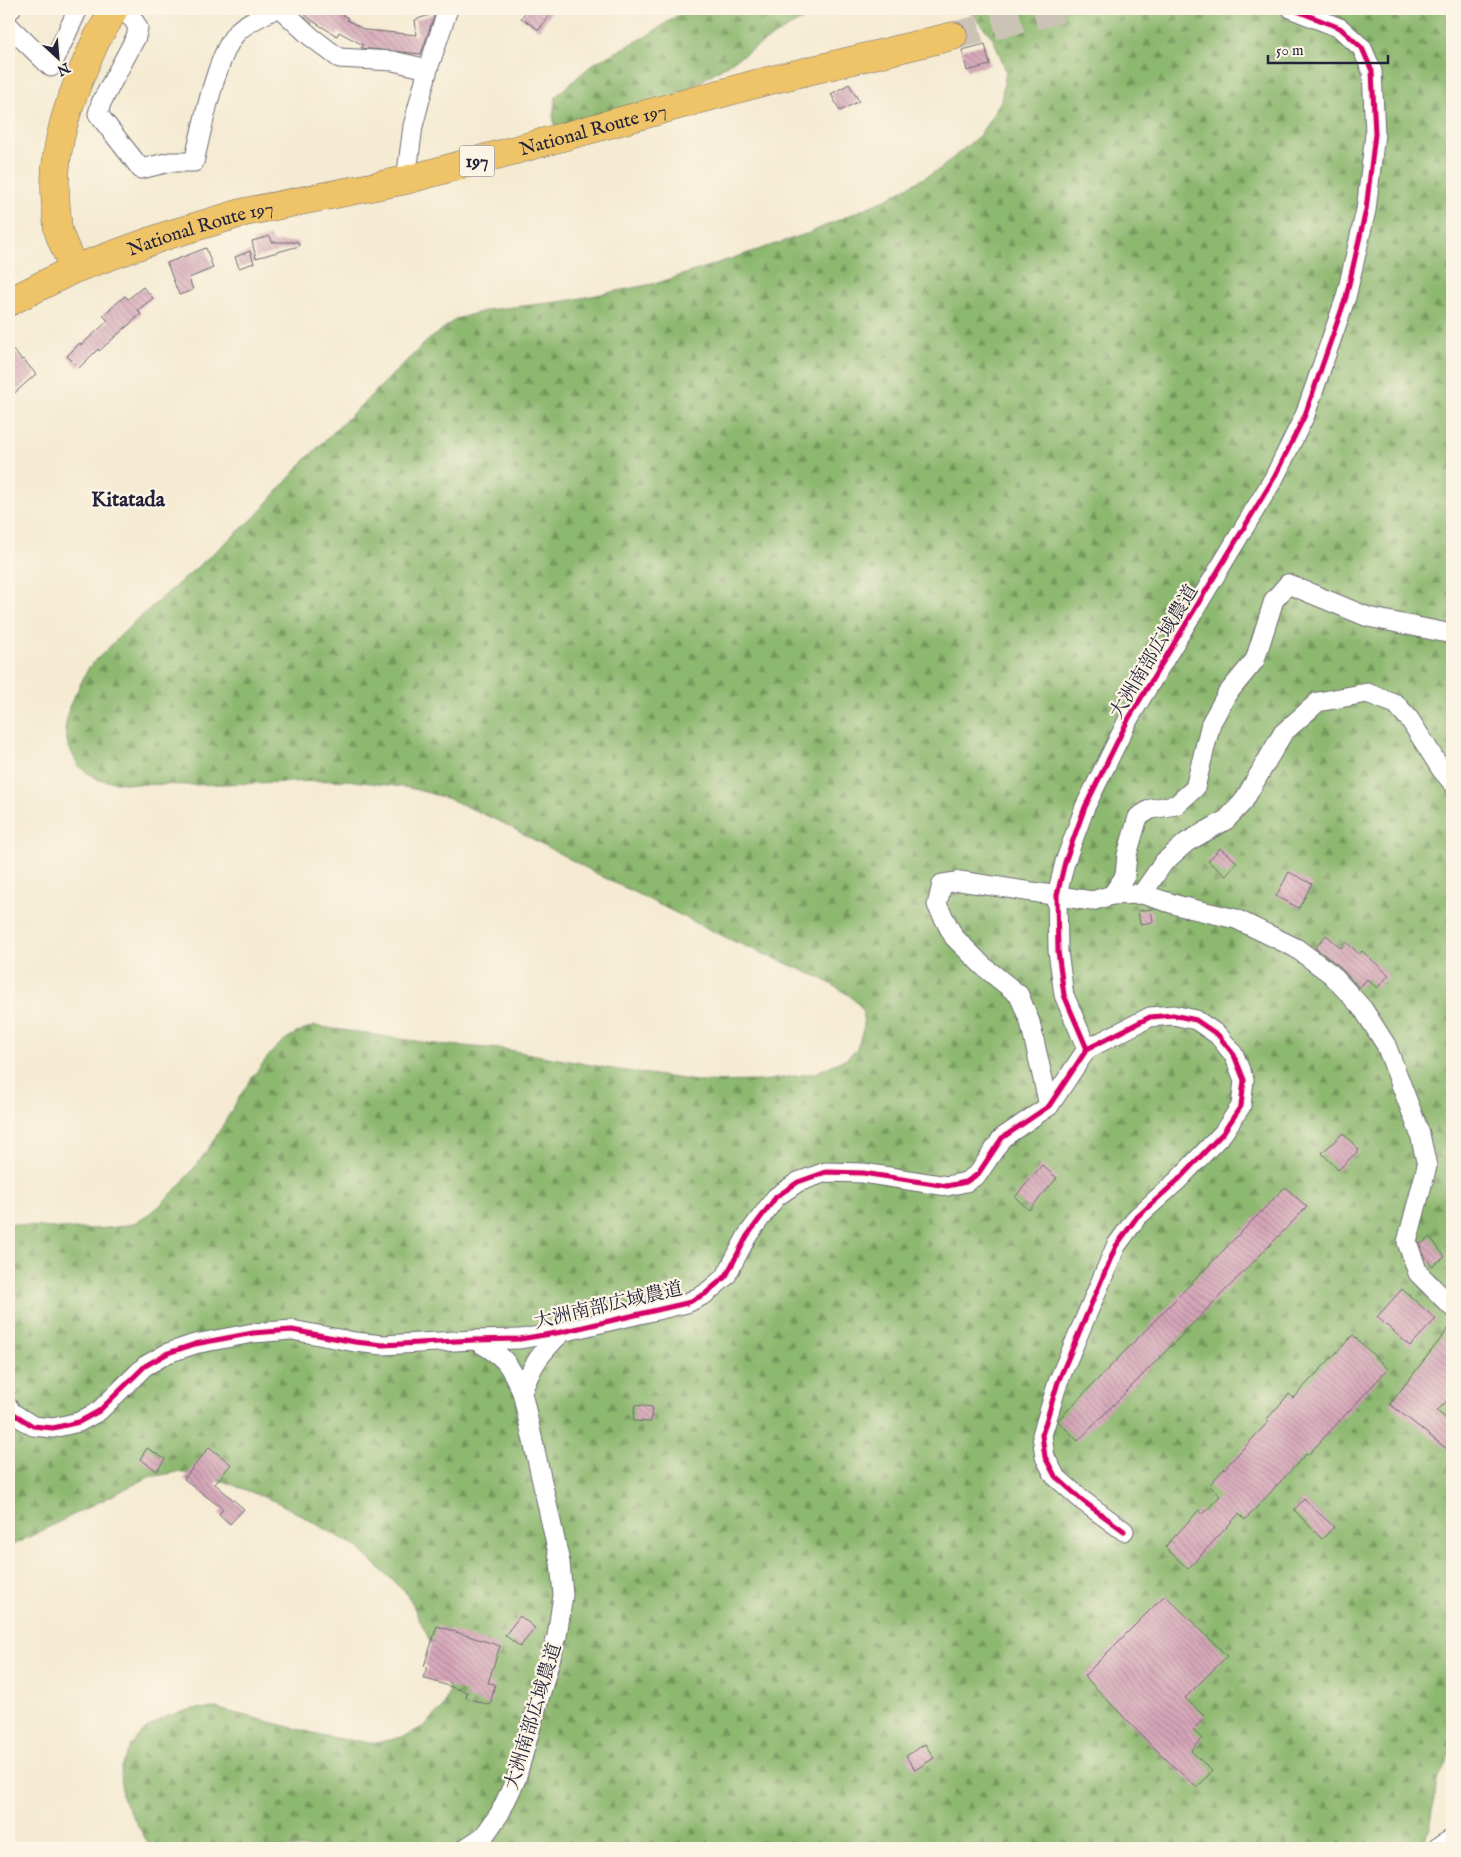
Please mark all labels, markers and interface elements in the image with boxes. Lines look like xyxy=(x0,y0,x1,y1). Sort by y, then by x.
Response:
north arrow xyxy=(32,32,82,82)
scale bar xyxy=(1268,32,1388,64)
text: 50 m xyxy=(1276,41,1304,60)
text: N xyxy=(54,58,74,80)
street label: National Route 197 xyxy=(517,99,670,162)
road number: 197 xyxy=(460,146,494,177)
street label: National Route 197 xyxy=(124,197,276,263)
district label: Kitatada xyxy=(91,487,166,514)
street label: 大洲南部広域農道 xyxy=(1105,581,1204,723)
street label: 大洲南部広域農道 xyxy=(532,1277,685,1335)
street label: 大洲南部広域農道 xyxy=(500,1640,568,1793)

